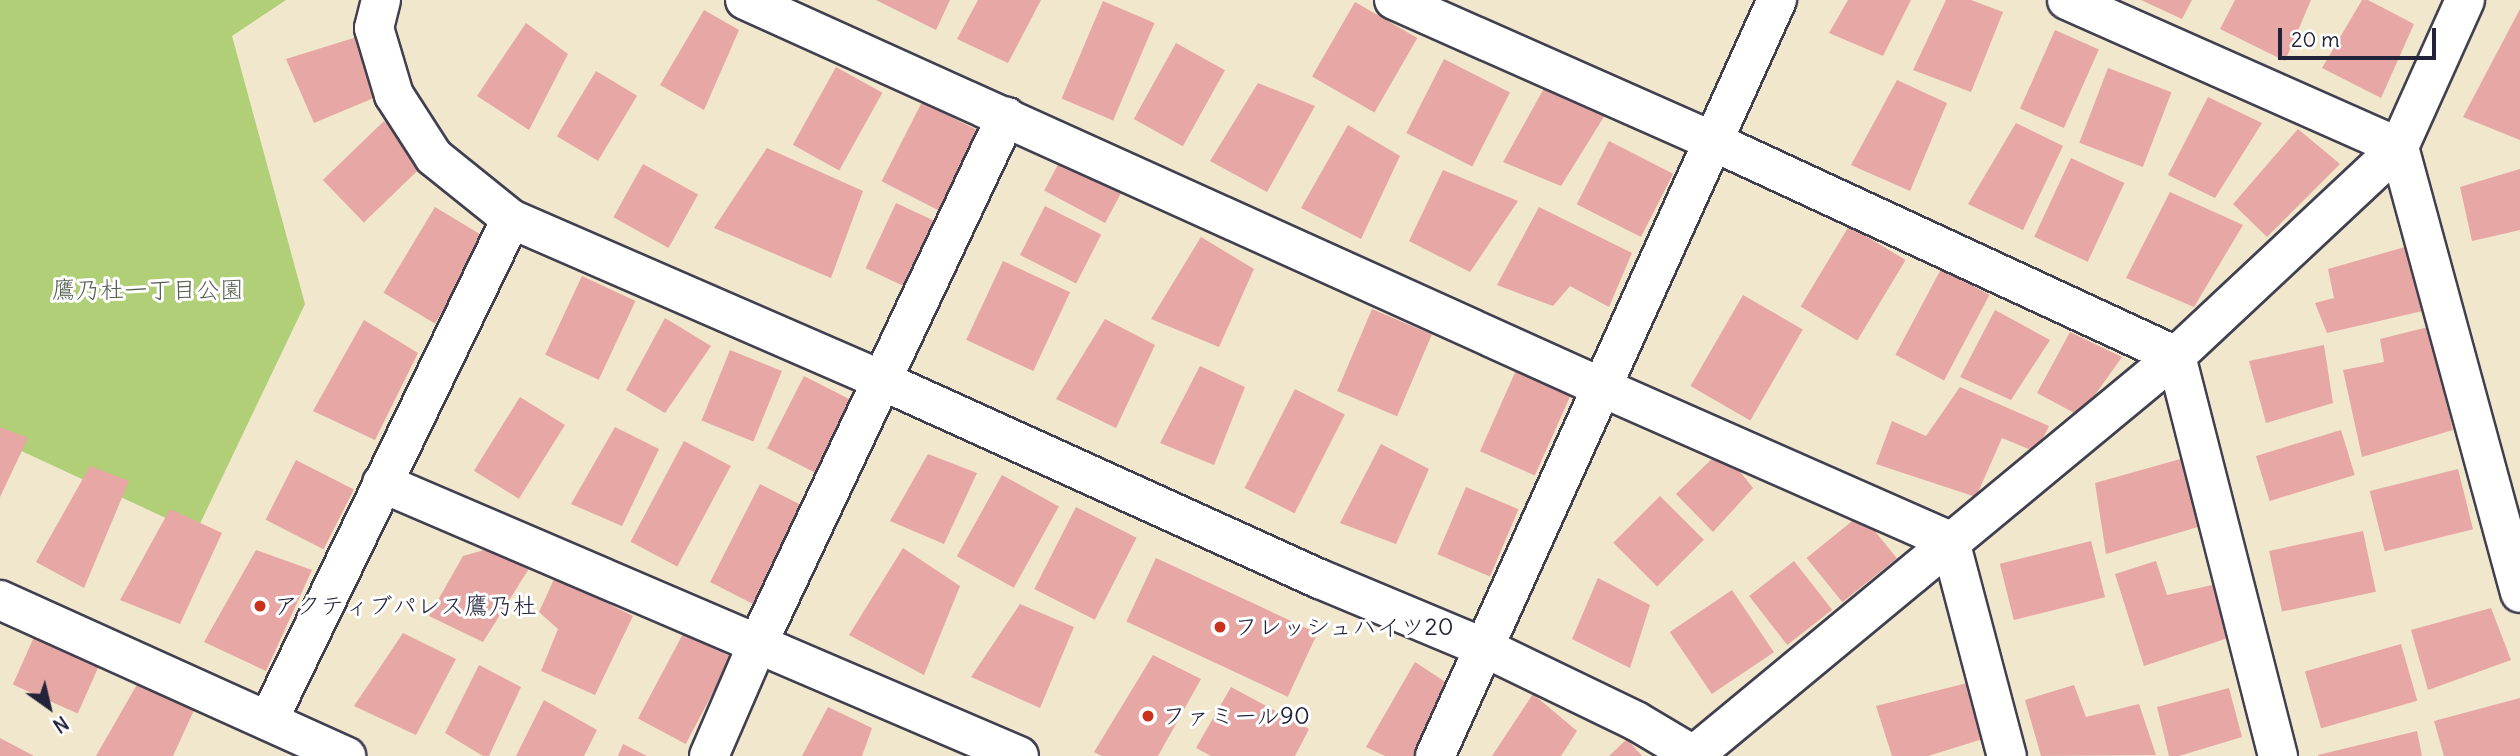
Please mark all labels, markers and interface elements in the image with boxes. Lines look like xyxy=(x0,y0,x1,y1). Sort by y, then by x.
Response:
scale bar xyxy=(2282,14,2440,58)
text: 20 m xyxy=(2291,26,2340,53)
park label: 鷹乃杜一丁目公園 xyxy=(52,276,244,304)
place label: アクティブパレス鷹乃杜 xyxy=(274,592,538,620)
marker: アクティブパレス鷹乃杜 xyxy=(252,598,268,614)
place label: フレッシュハイツ20 xyxy=(1234,613,1455,641)
marker: フレッシュハイツ20 xyxy=(1212,619,1228,635)
north arrow xyxy=(14,672,84,742)
place label: ファミール90 xyxy=(1162,702,1311,730)
marker: ファミール90 xyxy=(1140,708,1156,724)
text: N xyxy=(49,711,73,738)

